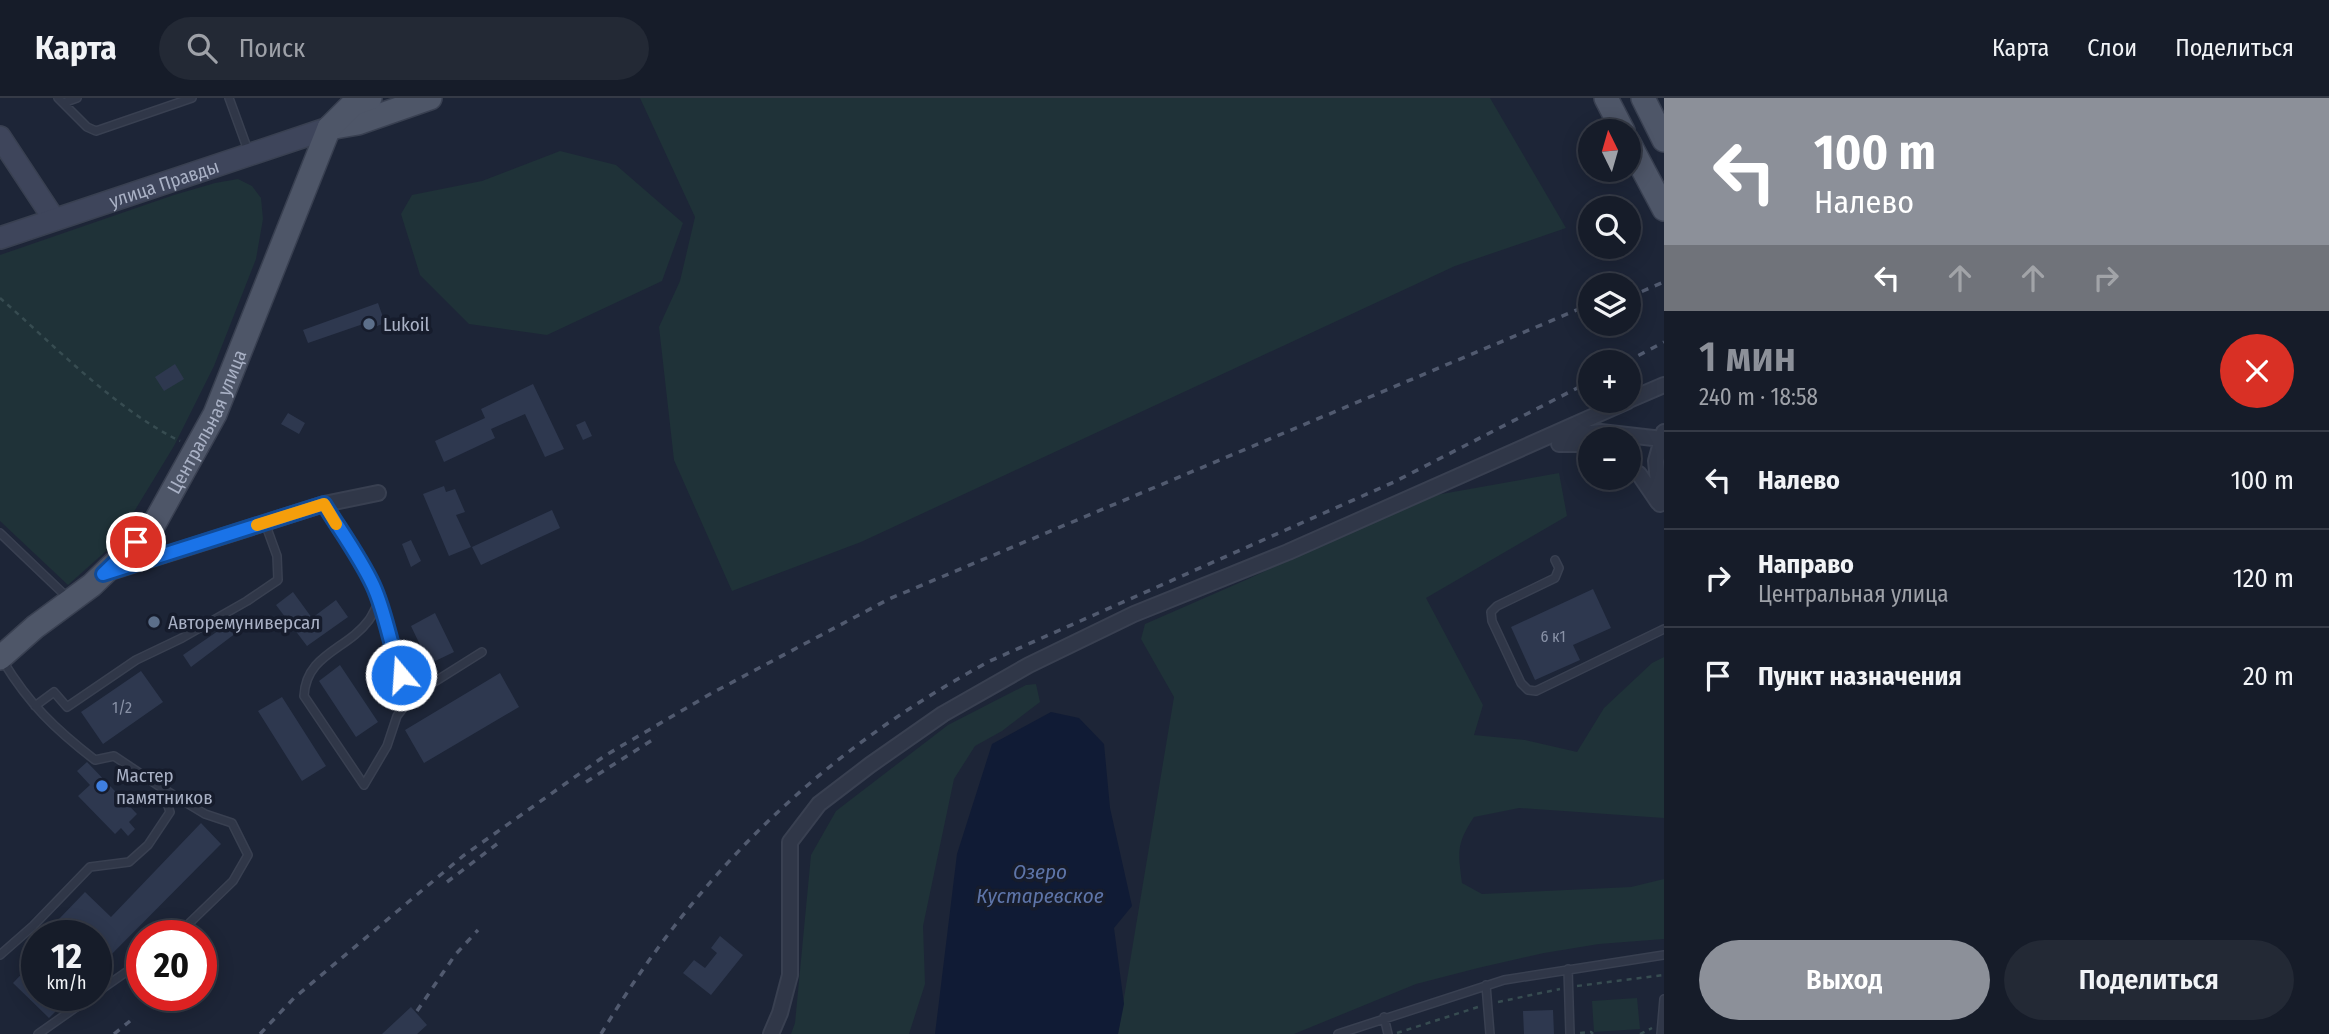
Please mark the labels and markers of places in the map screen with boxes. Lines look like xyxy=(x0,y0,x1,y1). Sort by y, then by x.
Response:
place label: Lukoil xyxy=(383,313,430,336)
marker: Lukoil xyxy=(361,316,377,332)
pin xyxy=(106,512,166,572)
place label: Авторемуниверсал xyxy=(168,611,320,634)
marker: Авторемуниверсал xyxy=(146,614,162,630)
place label: Мастер памятников xyxy=(116,764,213,809)
marker: Мастер памятников xyxy=(94,778,110,794)

